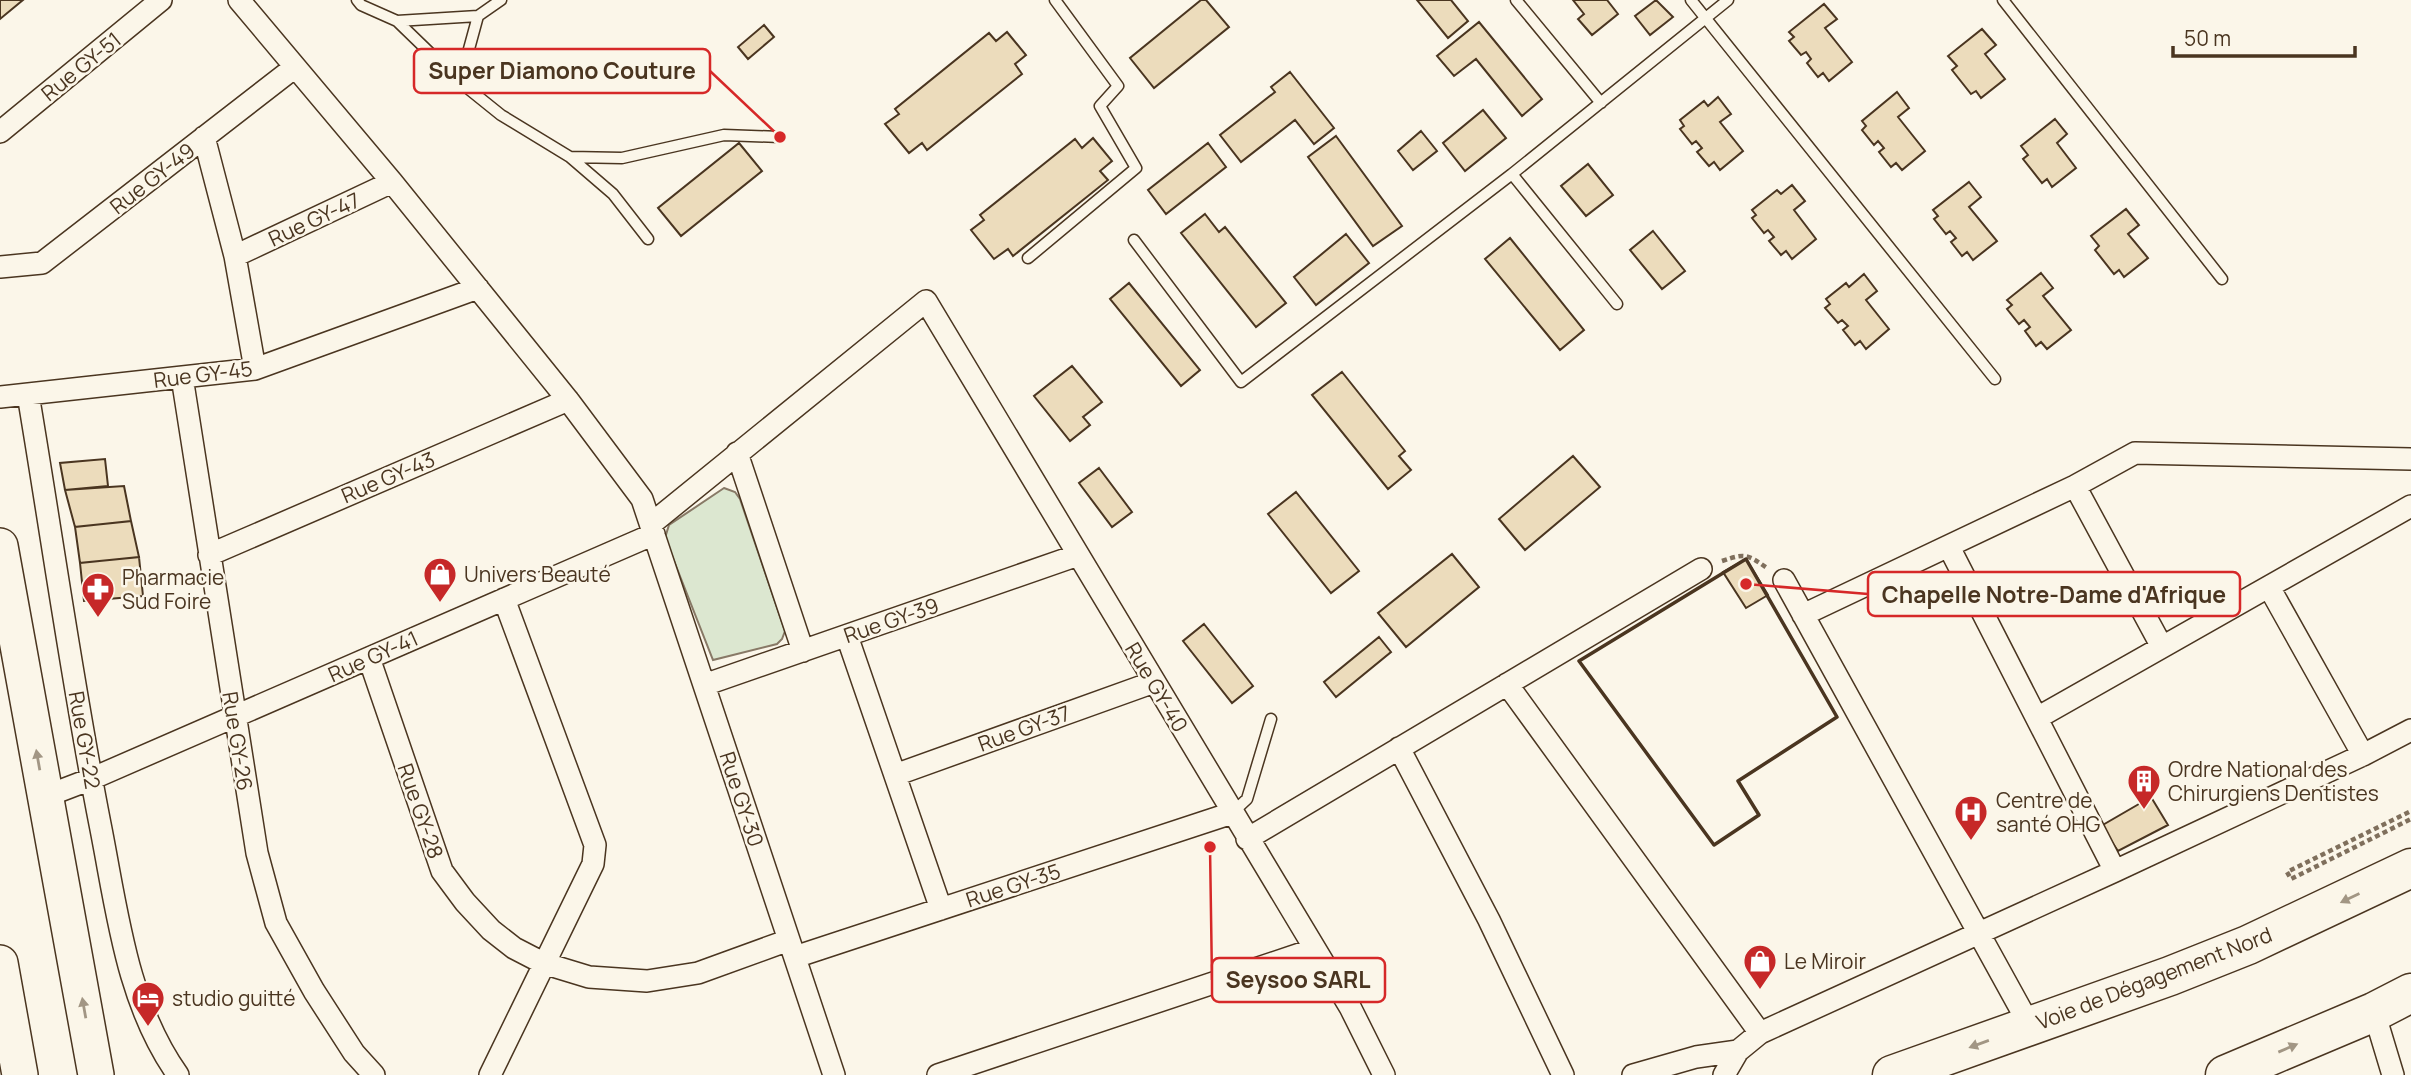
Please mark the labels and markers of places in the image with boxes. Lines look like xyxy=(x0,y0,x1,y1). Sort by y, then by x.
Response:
callout: Super Diamono Couture xyxy=(414,49,710,93)
shop icon: Univers Beauté xyxy=(421,555,459,604)
place label: Univers Beauté xyxy=(464,560,611,588)
place label: Pharmacie Sud Foire xyxy=(122,563,224,615)
pharmacy icon: Pharmacie Sud Foire xyxy=(79,570,117,619)
callout: Chapelle Notre-Dame d'Afrique xyxy=(1868,572,2240,616)
place label: Ordre National des Chirurgiens Dentistes xyxy=(2168,755,2379,807)
building icon: Ordre National des Chirurgiens Dentistes xyxy=(2125,762,2163,811)
place label: Centre de santé OHG xyxy=(1996,786,2101,838)
hospital icon: Centre de santé OHG xyxy=(1952,793,1990,842)
shop icon: Le Miroir xyxy=(1741,942,1779,991)
place label: Le Miroir xyxy=(1784,947,1866,975)
callout: Seysoo SARL xyxy=(1212,958,1385,1002)
hotel icon: studio guitté xyxy=(129,979,167,1028)
place label: studio guitté xyxy=(172,984,296,1012)

